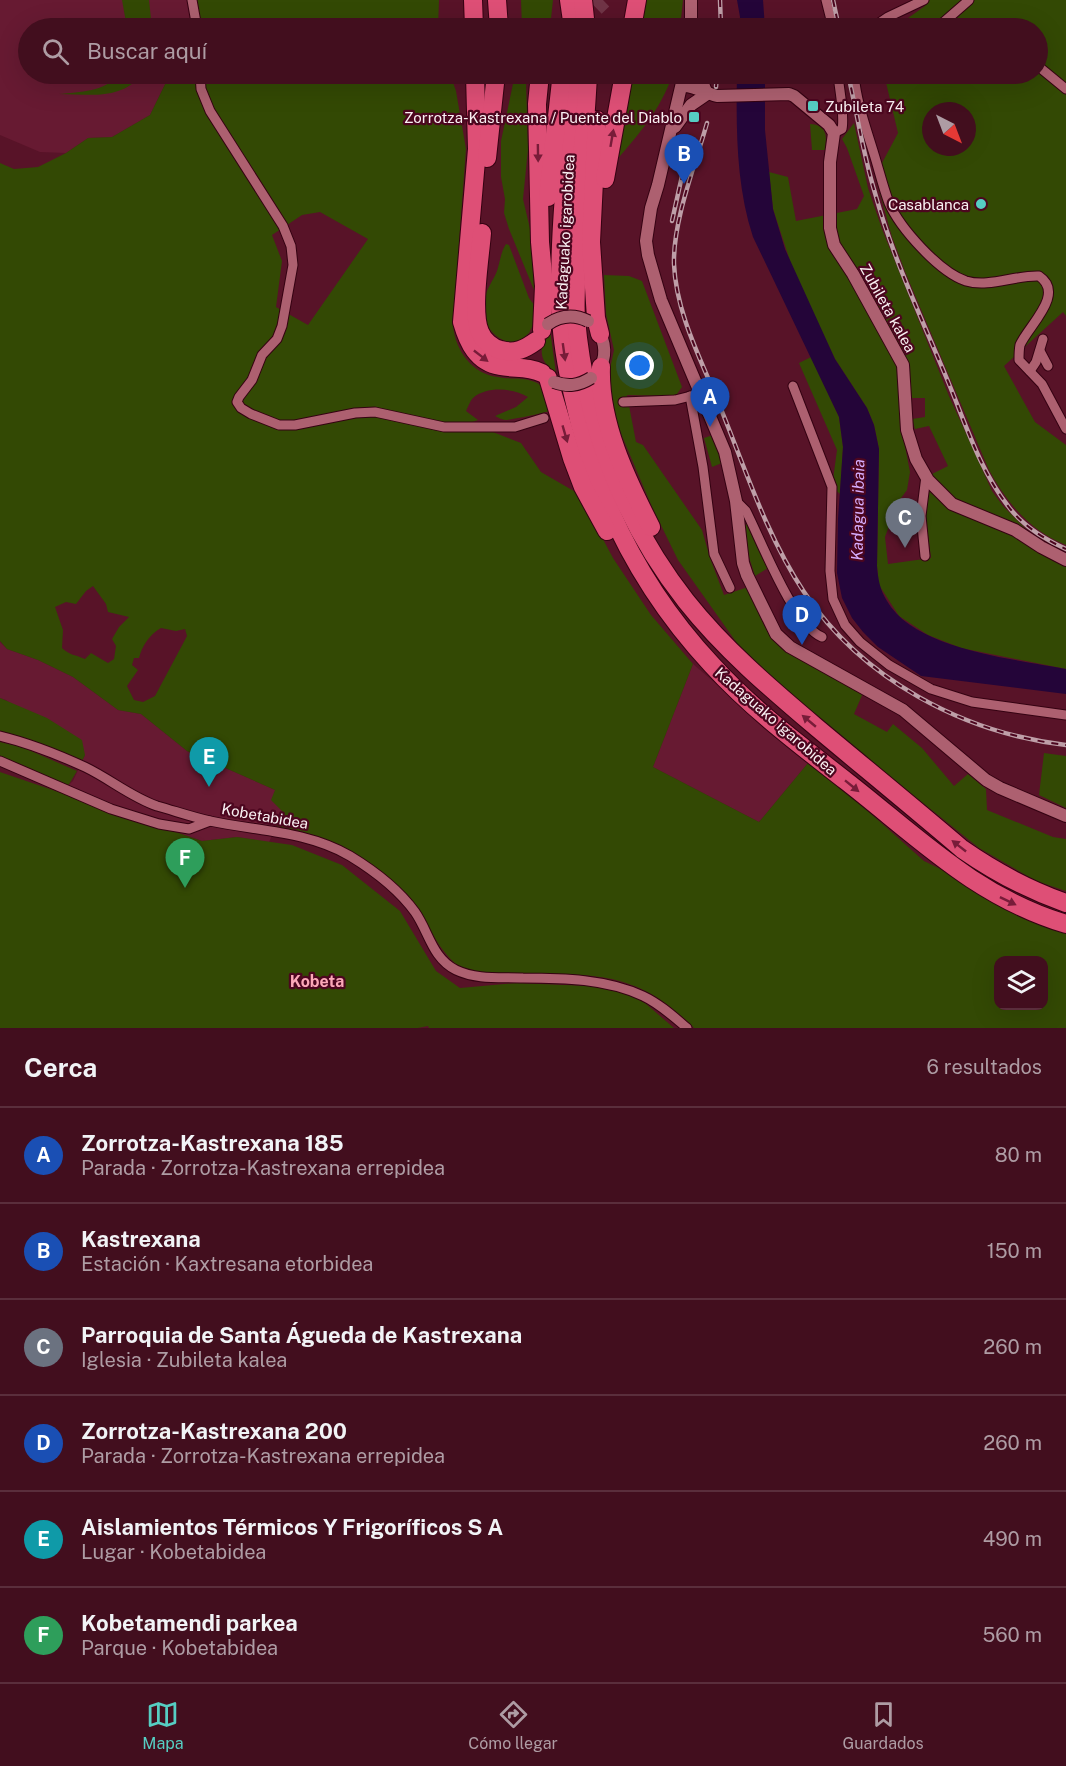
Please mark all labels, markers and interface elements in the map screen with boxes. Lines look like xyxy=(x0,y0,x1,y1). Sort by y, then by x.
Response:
search box xyxy=(18,18,1048,84)
icon: search xyxy=(39,35,72,68)
text: Buscar aquí xyxy=(87,38,207,64)
place label: Zubileta 74 xyxy=(825,98,904,115)
marker: Zubileta 74 xyxy=(806,99,820,113)
north arrow xyxy=(922,102,976,156)
place label: Zorrotza-Kastrexana / Puente del Diablo xyxy=(404,109,682,126)
marker: Zorrotza-Kastrexana / Puente del Diablo xyxy=(687,110,701,124)
one-way arrow xyxy=(608,129,617,148)
pin: B xyxy=(664,134,704,184)
one-way arrow xyxy=(534,143,543,162)
street label: Kadaguako igarobidea xyxy=(552,154,578,310)
place label: Casablanca xyxy=(888,196,969,213)
marker: Casablanca xyxy=(974,197,988,211)
street label: Zubileta kalea xyxy=(857,261,919,355)
one-way arrow xyxy=(560,343,569,362)
one-way arrow xyxy=(474,349,489,361)
your location xyxy=(625,351,654,380)
pin: A xyxy=(690,378,730,427)
one-way arrow xyxy=(561,425,570,443)
water label: Kadagua ibaia xyxy=(848,459,868,561)
pin: C xyxy=(886,498,924,548)
pin: D xyxy=(782,596,822,645)
street label: Kadaguako igarobidea xyxy=(712,664,840,778)
one-way arrow xyxy=(801,715,817,728)
pin: E xyxy=(190,738,228,787)
one-way arrow xyxy=(844,779,859,792)
street label: Kobetabidea xyxy=(220,800,310,832)
pin: F xyxy=(166,838,204,888)
one-way arrow xyxy=(951,840,967,853)
one-way arrow xyxy=(1000,896,1017,905)
map controls xyxy=(994,956,1048,1010)
button: layers xyxy=(994,956,1048,1010)
district label: Kobeta xyxy=(290,972,344,991)
text: Cerca xyxy=(24,1052,97,1083)
text: 6 resultados xyxy=(927,1055,1042,1079)
text: Zorrotza-Kastrexana 185 xyxy=(81,1130,344,1156)
text: A xyxy=(36,1143,51,1167)
text: 80 m xyxy=(995,1143,1042,1167)
text: Parada · Zorrotza-Kastrexana errepidea xyxy=(81,1156,445,1180)
text: Kastrexana xyxy=(81,1226,201,1252)
text: B xyxy=(37,1239,50,1263)
text: 150 m xyxy=(987,1239,1042,1263)
text: Estación · Kaxtresana etorbidea xyxy=(81,1252,373,1276)
text: Parroquia de Santa Águeda de Kastrexana xyxy=(81,1322,522,1348)
text: C xyxy=(36,1335,51,1359)
text: 260 m xyxy=(983,1335,1042,1359)
text: Iglesia · Zubileta kalea xyxy=(81,1348,287,1372)
text: Zorrotza-Kastrexana 200 xyxy=(81,1418,347,1444)
text: D xyxy=(36,1431,51,1455)
text: 260 m xyxy=(983,1431,1042,1455)
text: Parada · Zorrotza-Kastrexana errepidea xyxy=(81,1444,445,1468)
text: Aislamientos Térmicos Y Frigoríficos S A xyxy=(81,1514,503,1540)
text: E xyxy=(37,1527,50,1551)
text: 490 m xyxy=(983,1527,1042,1551)
text: Lugar · Kobetabidea xyxy=(81,1540,266,1564)
text: Kobetamendi parkea xyxy=(81,1610,298,1636)
text: F xyxy=(37,1623,50,1647)
text: 560 m xyxy=(982,1623,1042,1647)
text: Parque · Kobetabidea xyxy=(81,1636,278,1660)
tab: Mapa xyxy=(142,1698,184,1753)
tab: Cómo llegar xyxy=(468,1698,558,1753)
tab: Guardados xyxy=(843,1698,924,1753)

